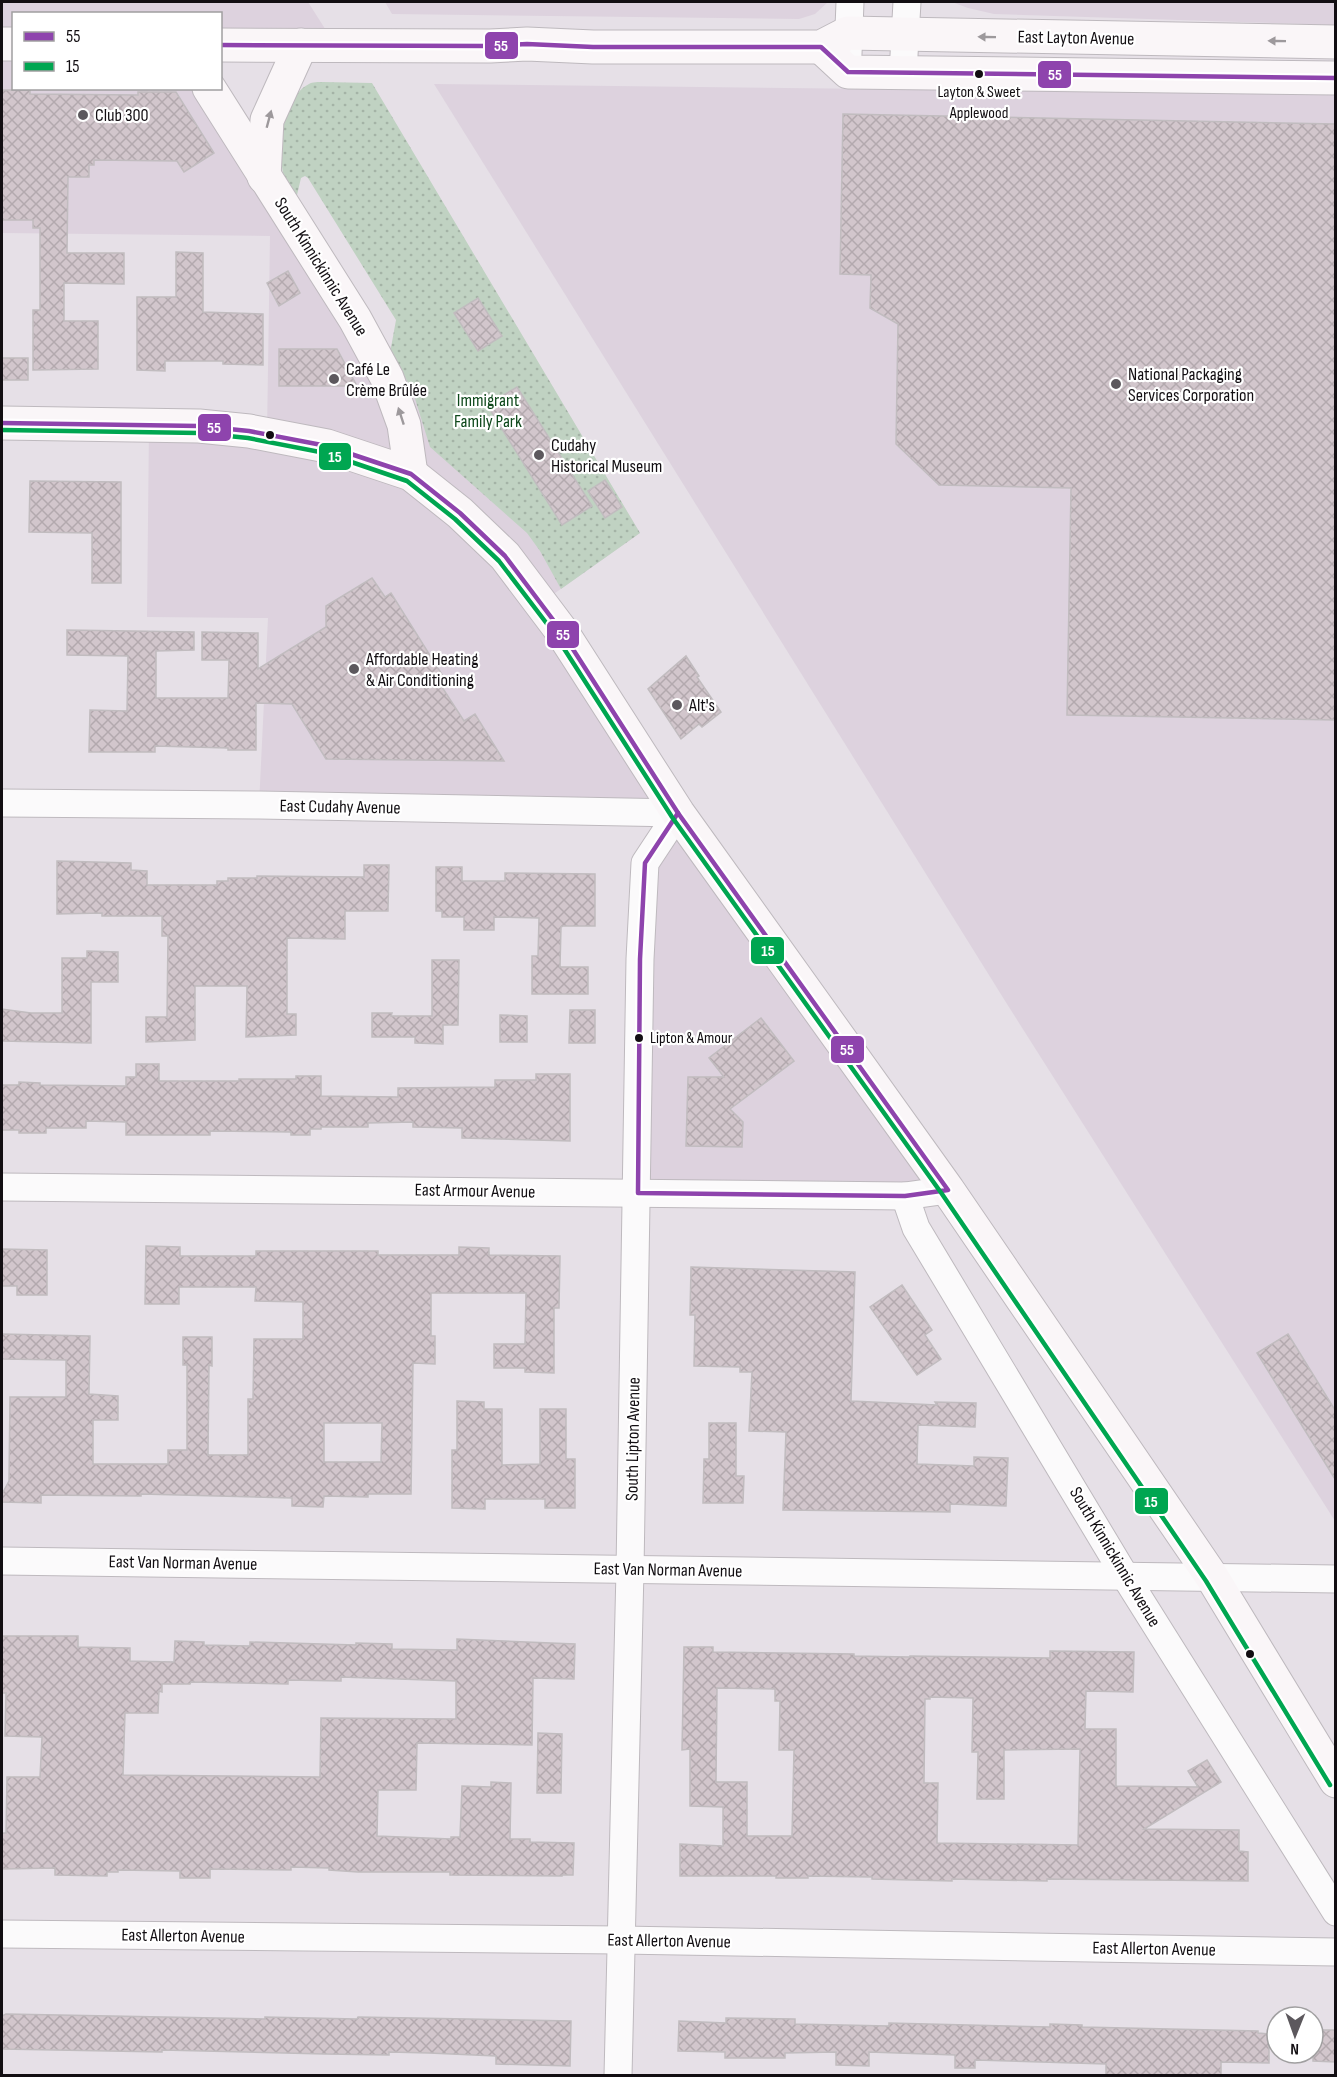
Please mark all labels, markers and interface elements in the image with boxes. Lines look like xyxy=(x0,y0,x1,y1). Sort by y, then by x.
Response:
legend xyxy=(12,12,222,90)
text: 55 xyxy=(66,26,80,47)
street label: East Layton Avenue xyxy=(1017,26,1135,50)
line badge: 55 xyxy=(484,31,519,60)
one-way arrow xyxy=(977,32,996,41)
text: 55 xyxy=(494,37,508,56)
one-way arrow xyxy=(1268,37,1287,46)
text: 15 xyxy=(66,56,80,77)
line badge: 55 xyxy=(1037,60,1072,89)
text: 55 xyxy=(1048,66,1062,85)
marker: Layton & Sweet Applewood xyxy=(973,68,985,80)
place label: Layton & Sweet Applewood xyxy=(937,83,1021,123)
place label: Club 300 xyxy=(95,105,149,126)
marker: Club 300 xyxy=(76,108,90,122)
one-way arrow xyxy=(265,110,275,128)
street label: South Kinnickinnic Avenue xyxy=(270,194,372,340)
place label: Café Le Crème Brûlée xyxy=(346,359,427,401)
place label: National Packaging Services Corporation xyxy=(1128,364,1254,406)
marker: Café Le Crème Brûlée xyxy=(327,372,341,386)
marker: National Packaging Services Corporation xyxy=(1109,377,1123,391)
park label: Immigrant Family Park xyxy=(454,390,522,432)
one-way arrow xyxy=(395,407,405,425)
line badge: 55 xyxy=(197,413,232,442)
text: 55 xyxy=(207,419,221,438)
unlabelled marker xyxy=(264,429,276,441)
place label: Cudahy Historical Museum xyxy=(551,435,662,477)
line badge: 15 xyxy=(318,442,352,471)
text: 15 xyxy=(328,448,342,467)
marker: Cudahy Historical Museum xyxy=(532,448,546,462)
line badge: 55 xyxy=(546,620,580,649)
text: 55 xyxy=(556,626,570,645)
place label: Affordable Heating & Air Conditioning xyxy=(365,649,478,691)
marker: Affordable Heating & Air Conditioning xyxy=(347,662,361,676)
place label: Alt's xyxy=(688,695,715,716)
marker: Alt's xyxy=(670,698,684,712)
street label: East Cudahy Avenue xyxy=(279,795,401,819)
line badge: 15 xyxy=(750,936,785,965)
text: 15 xyxy=(761,942,775,961)
place label: Lipton & Amour xyxy=(650,1029,733,1048)
marker: Lipton & Amour xyxy=(633,1032,645,1044)
line badge: 55 xyxy=(830,1035,865,1064)
text: 55 xyxy=(840,1041,854,1060)
street label: East Armour Avenue xyxy=(414,1179,536,1203)
street label: South Lipton Avenue xyxy=(621,1377,645,1501)
street label: South Kinnickinnic Avenue xyxy=(1065,1483,1165,1631)
line badge: 15 xyxy=(1134,1487,1169,1515)
text: 15 xyxy=(1144,1493,1158,1512)
street label: East Van Norman Avenue xyxy=(108,1551,258,1575)
street label: East Van Norman Avenue xyxy=(593,1558,743,1582)
unlabelled marker xyxy=(1244,1648,1256,1660)
street label: East Allerton Avenue xyxy=(121,1924,245,1948)
street label: East Allerton Avenue xyxy=(607,1929,731,1953)
street label: East Allerton Avenue xyxy=(1092,1937,1216,1961)
north arrow xyxy=(1265,2005,1325,2065)
text: N xyxy=(1290,2039,1299,2058)

